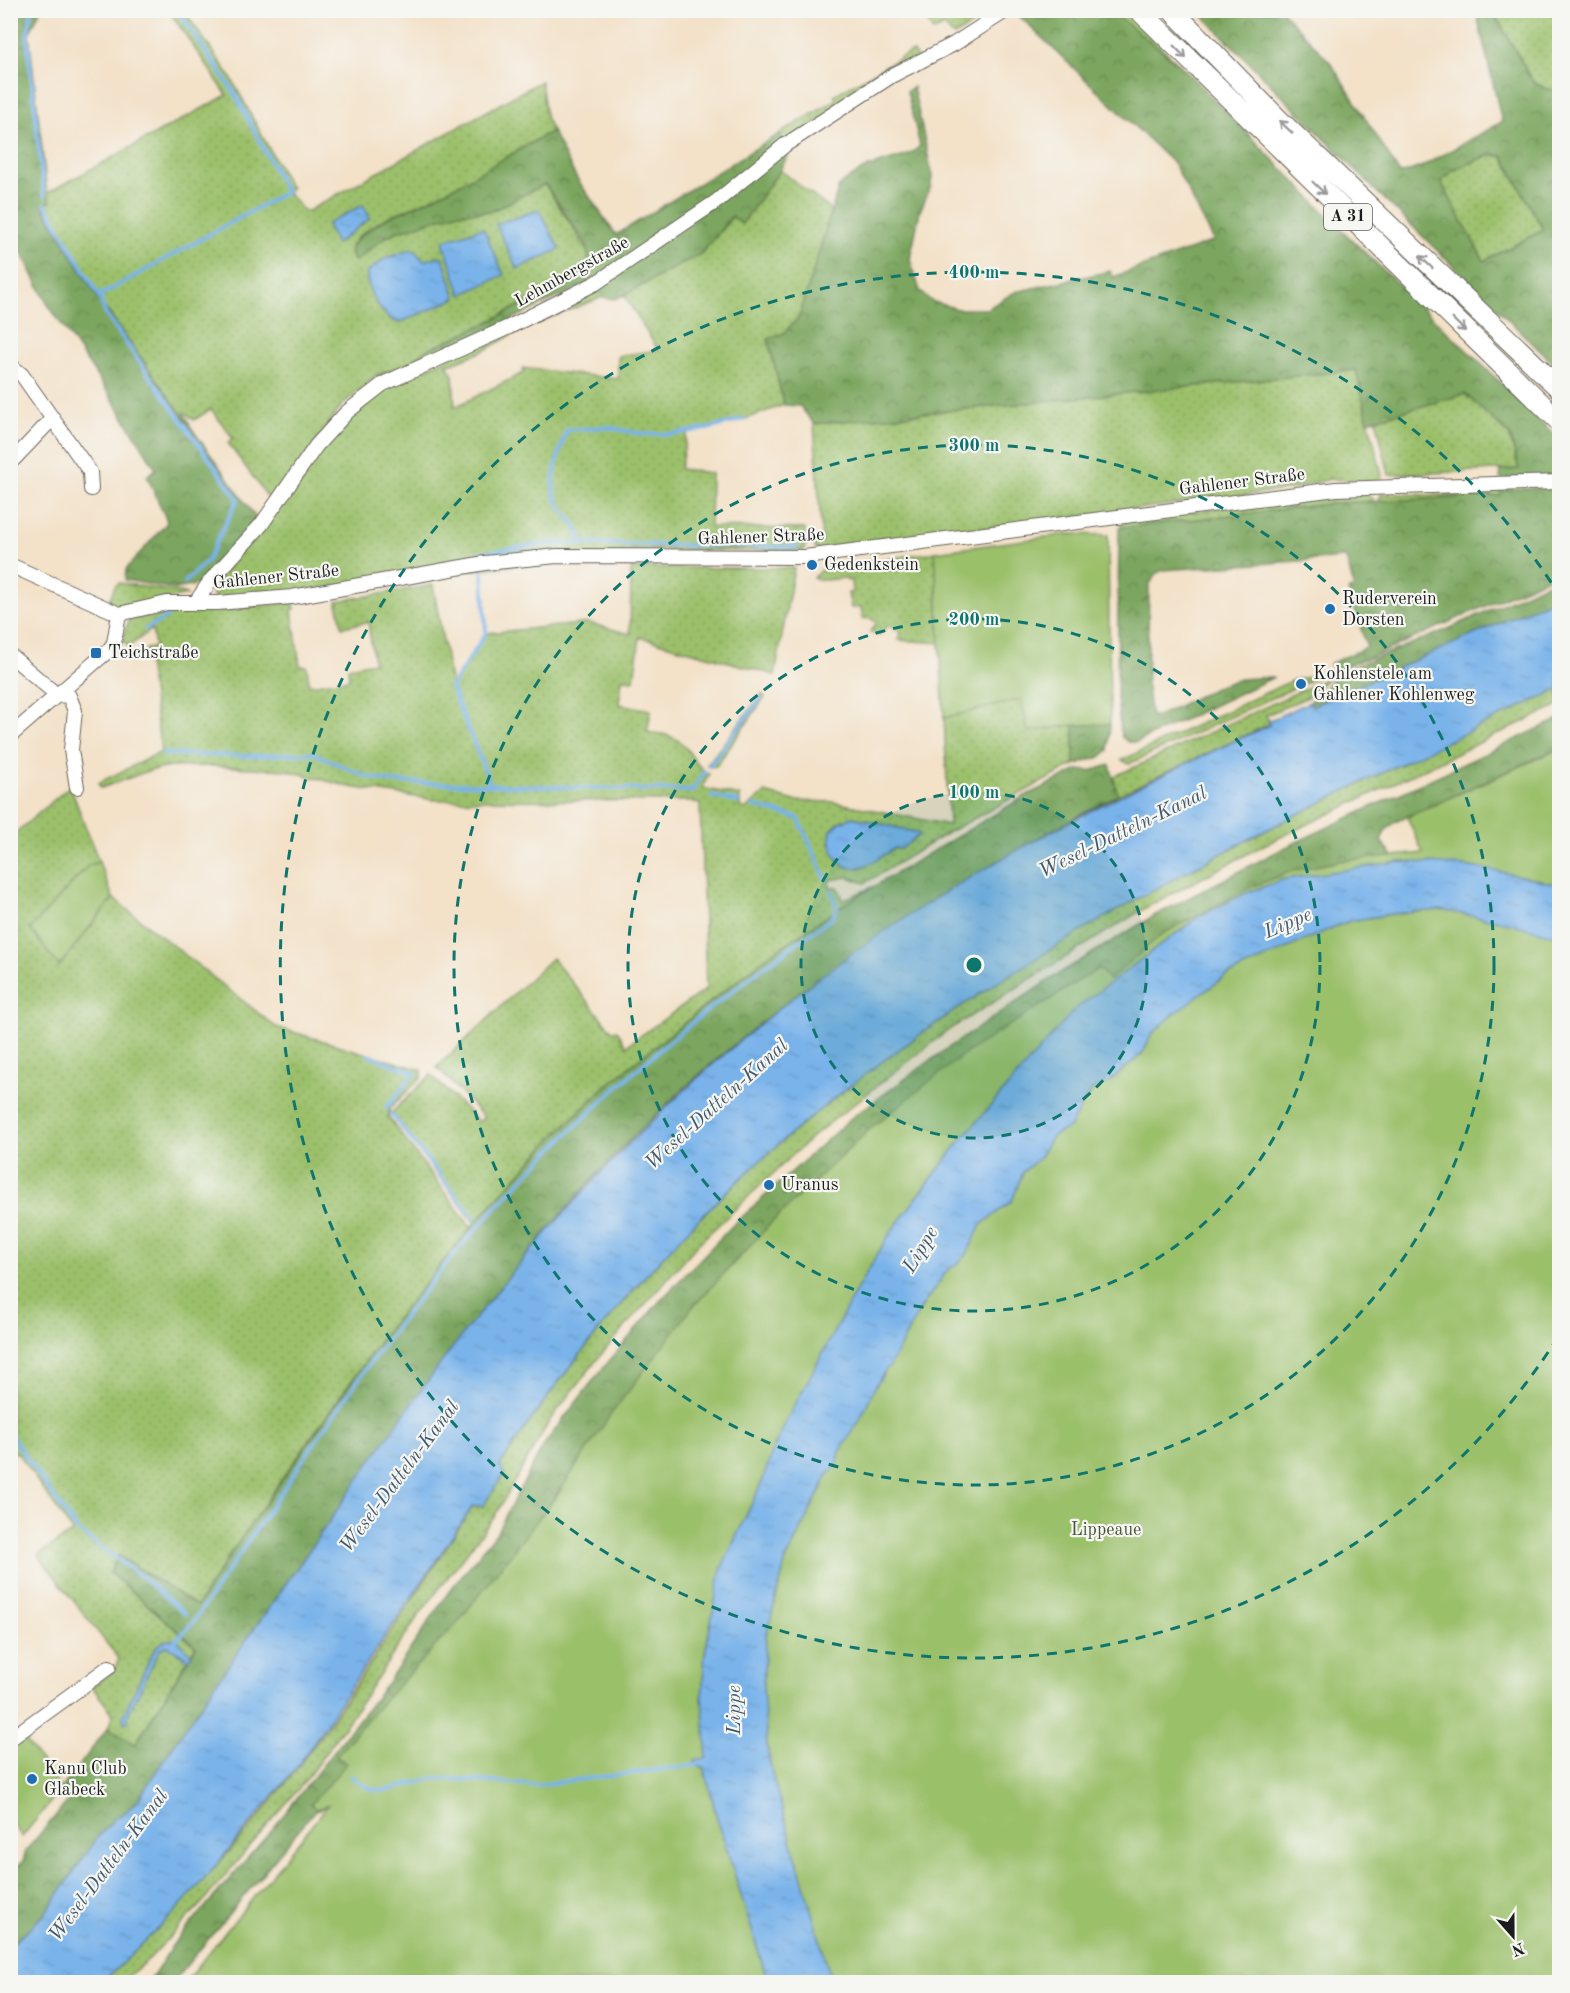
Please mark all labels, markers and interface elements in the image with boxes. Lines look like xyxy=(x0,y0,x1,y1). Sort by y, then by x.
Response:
one-way arrow xyxy=(1173,44,1188,59)
one-way arrow xyxy=(1278,120,1293,134)
one-way arrow xyxy=(1312,181,1327,196)
road number: A 31 xyxy=(1324,204,1372,230)
street label: Lehmbergstraße xyxy=(512,233,632,311)
one-way arrow xyxy=(1419,254,1434,269)
text: 400 m xyxy=(949,264,999,282)
one-way arrow xyxy=(1451,317,1466,332)
text: 300 m xyxy=(949,437,999,455)
street label: Gahlener Straße xyxy=(1178,465,1306,499)
street label: Gahlener Straße xyxy=(697,526,825,548)
place label: Gedenkstein xyxy=(824,556,919,574)
marker: Gedenkstein xyxy=(805,558,819,572)
street label: Gahlener Straße xyxy=(212,561,340,593)
place label: Ruderverein Dorsten xyxy=(1342,590,1437,629)
marker: Ruderverein Dorsten xyxy=(1323,602,1337,616)
text: 200 m xyxy=(949,611,999,629)
place label: Teichstraße xyxy=(108,644,199,662)
marker: Teichstraße xyxy=(89,646,103,660)
place label: Kohlenstele am Gahlener Kohlenweg xyxy=(1313,665,1475,704)
marker: Kohlenstele am Gahlener Kohlenweg xyxy=(1294,677,1308,691)
water label: Wesel-Datteln-Kanal xyxy=(1036,783,1211,882)
text: 100 m xyxy=(949,784,999,802)
water label: Lippe xyxy=(1260,905,1315,943)
centre of rings xyxy=(964,955,984,975)
water label: Wesel-Datteln-Kanal xyxy=(642,1036,792,1174)
place label: Uranus xyxy=(781,1176,839,1194)
marker: Uranus xyxy=(762,1178,776,1192)
water label: Lippe xyxy=(899,1223,942,1277)
water label: Wesel-Datteln-Kanal xyxy=(336,1397,464,1557)
park label: Lippeaue xyxy=(1071,1521,1141,1539)
water label: Lippe xyxy=(725,1685,745,1736)
place label: Kanu Club Glabeck xyxy=(44,1760,127,1799)
marker: Kanu Club Glabeck xyxy=(25,1772,39,1786)
water label: Wesel-Datteln-Kanal xyxy=(45,1786,173,1946)
north arrow xyxy=(1483,1906,1543,1966)
text: N xyxy=(1508,1938,1526,1958)

